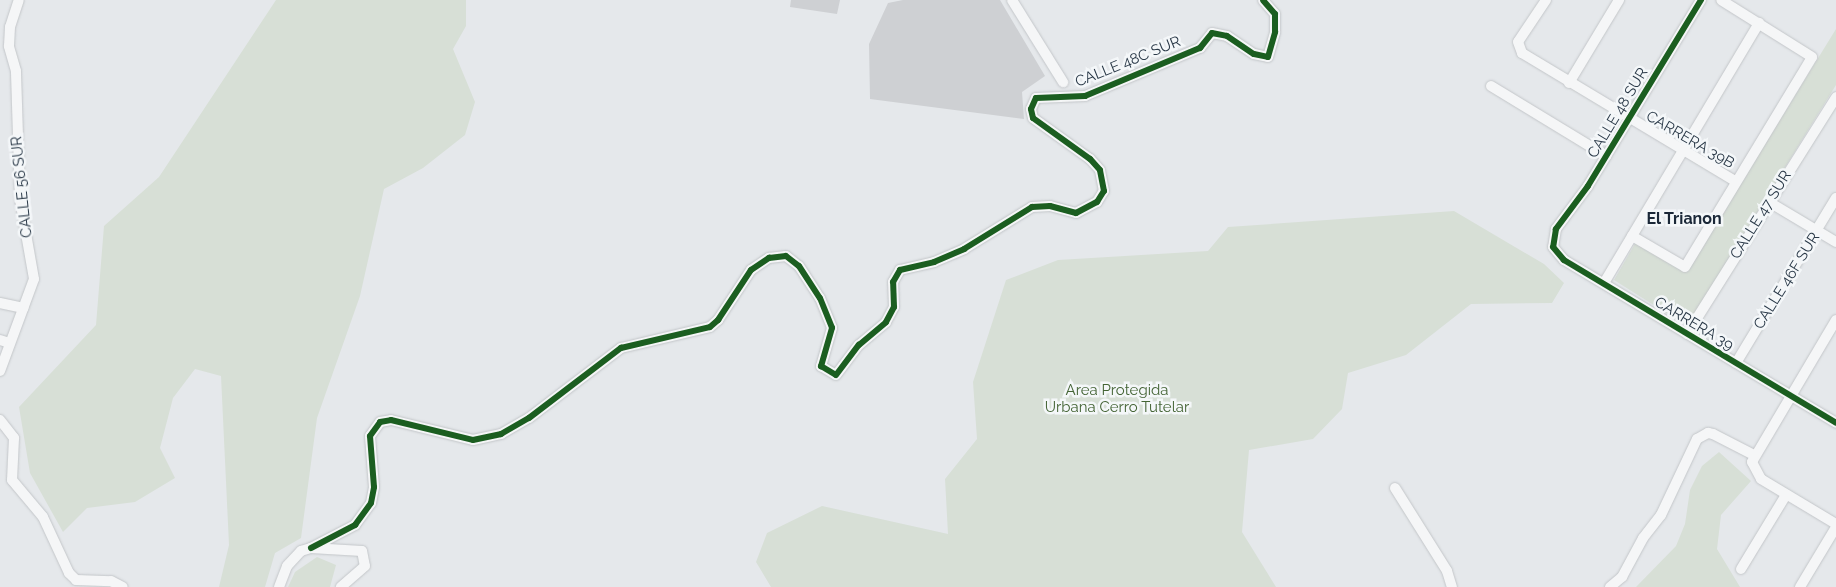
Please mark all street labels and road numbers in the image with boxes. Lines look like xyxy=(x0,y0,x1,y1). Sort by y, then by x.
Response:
street label: CALLE 48C SUR xyxy=(1073,33,1183,91)
street label: CALLE 48 SUR xyxy=(1584,65,1652,161)
street label: CARRERA 39B xyxy=(1642,107,1738,173)
street label: CALLE 56 SUR xyxy=(8,135,36,239)
street label: CALLE 47 SUR xyxy=(1727,167,1795,263)
street label: CALLE 46F SUR xyxy=(1750,229,1824,333)
street label: CARRERA 39 xyxy=(1651,293,1737,355)

